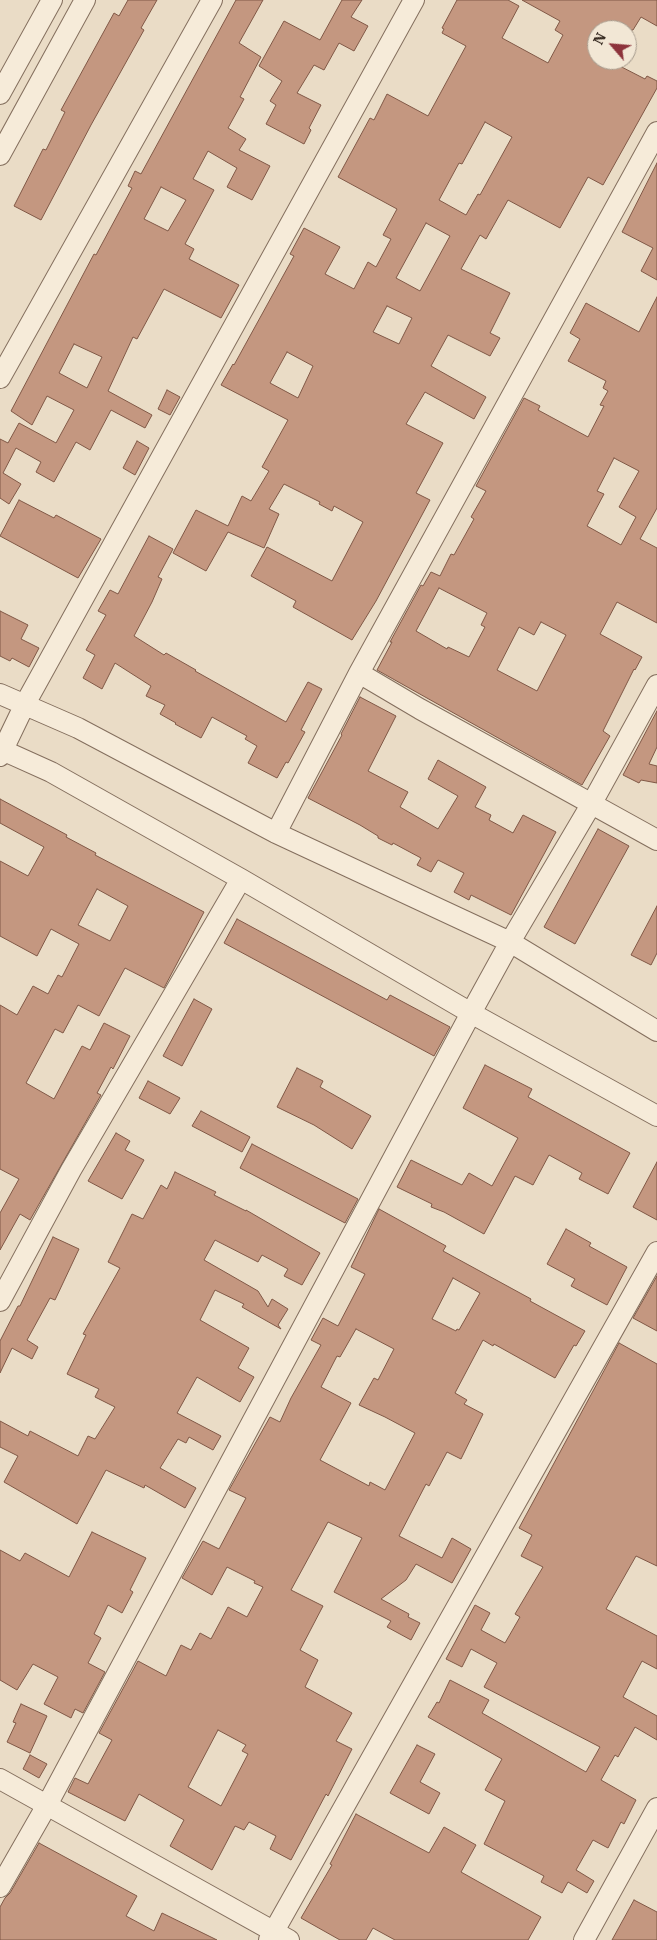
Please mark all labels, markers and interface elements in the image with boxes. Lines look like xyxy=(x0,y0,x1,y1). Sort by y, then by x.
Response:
north arrow xyxy=(587,20,637,70)
text: N xyxy=(589,30,610,48)

